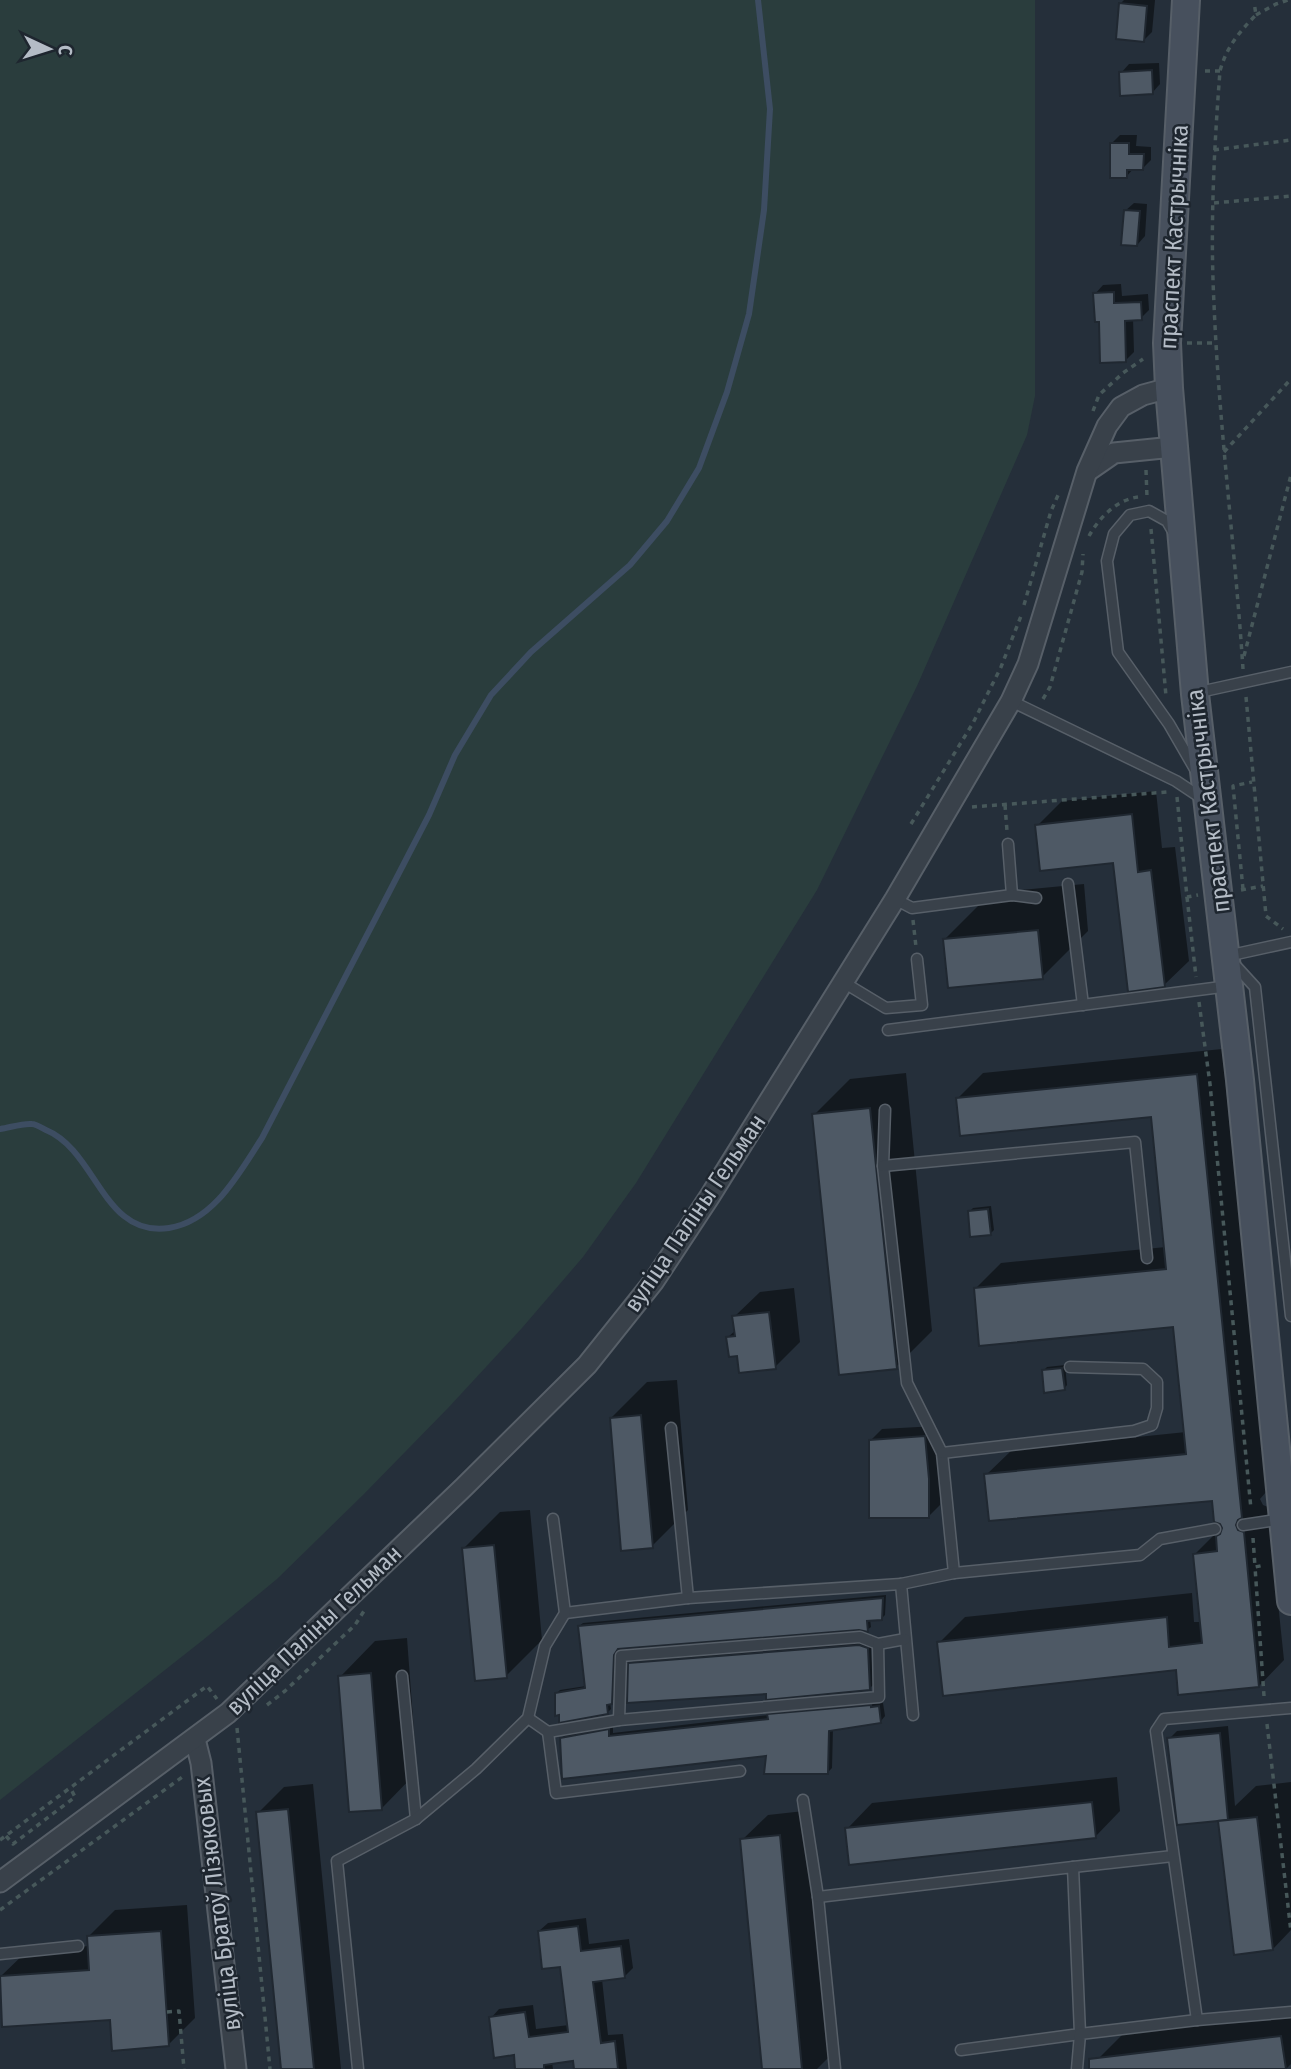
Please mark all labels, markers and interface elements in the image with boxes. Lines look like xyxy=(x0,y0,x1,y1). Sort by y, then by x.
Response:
north arrow xyxy=(14,14,84,84)
text: С xyxy=(54,44,77,56)
street label: праспект Кастрычніка xyxy=(1154,124,1194,350)
street label: праспект Кастрычніка xyxy=(1180,688,1236,914)
street label: вуліца Паліны Гельман xyxy=(618,1109,772,1317)
street label: вуліца Паліны Гельман xyxy=(221,1539,407,1721)
street label: вуліца Братоў Лізюковых xyxy=(187,1775,246,2032)

